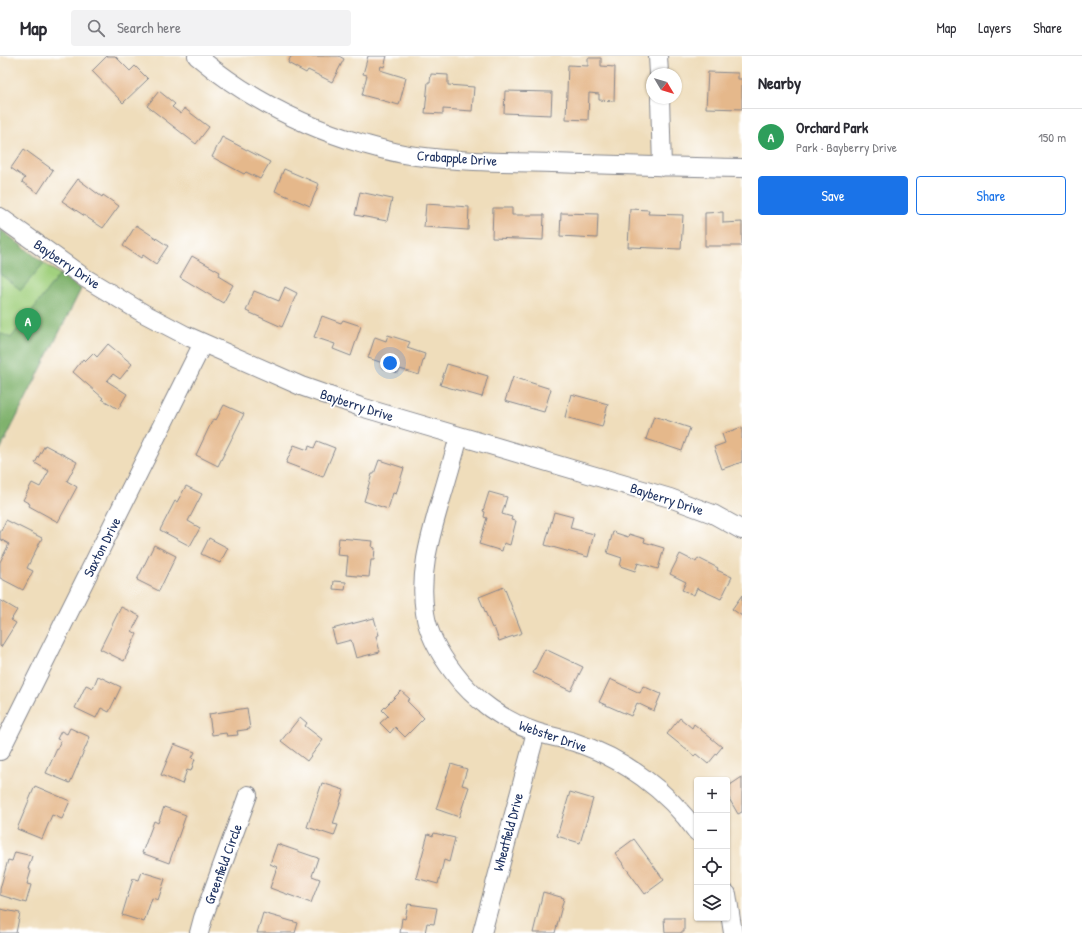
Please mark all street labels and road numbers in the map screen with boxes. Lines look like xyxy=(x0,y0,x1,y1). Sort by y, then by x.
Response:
street label: Crabapple Drive xyxy=(416,145,498,171)
street label: Bayberry Drive xyxy=(30,234,104,294)
street label: Bayberry Drive xyxy=(318,384,397,426)
street label: Bayberry Drive xyxy=(628,478,707,520)
street label: Saxton Drive xyxy=(78,513,125,580)
street label: Webster Drive xyxy=(517,715,590,756)
street label: Wheatfield Drive xyxy=(488,790,527,873)
street label: Greenfield Circle xyxy=(199,821,246,907)

